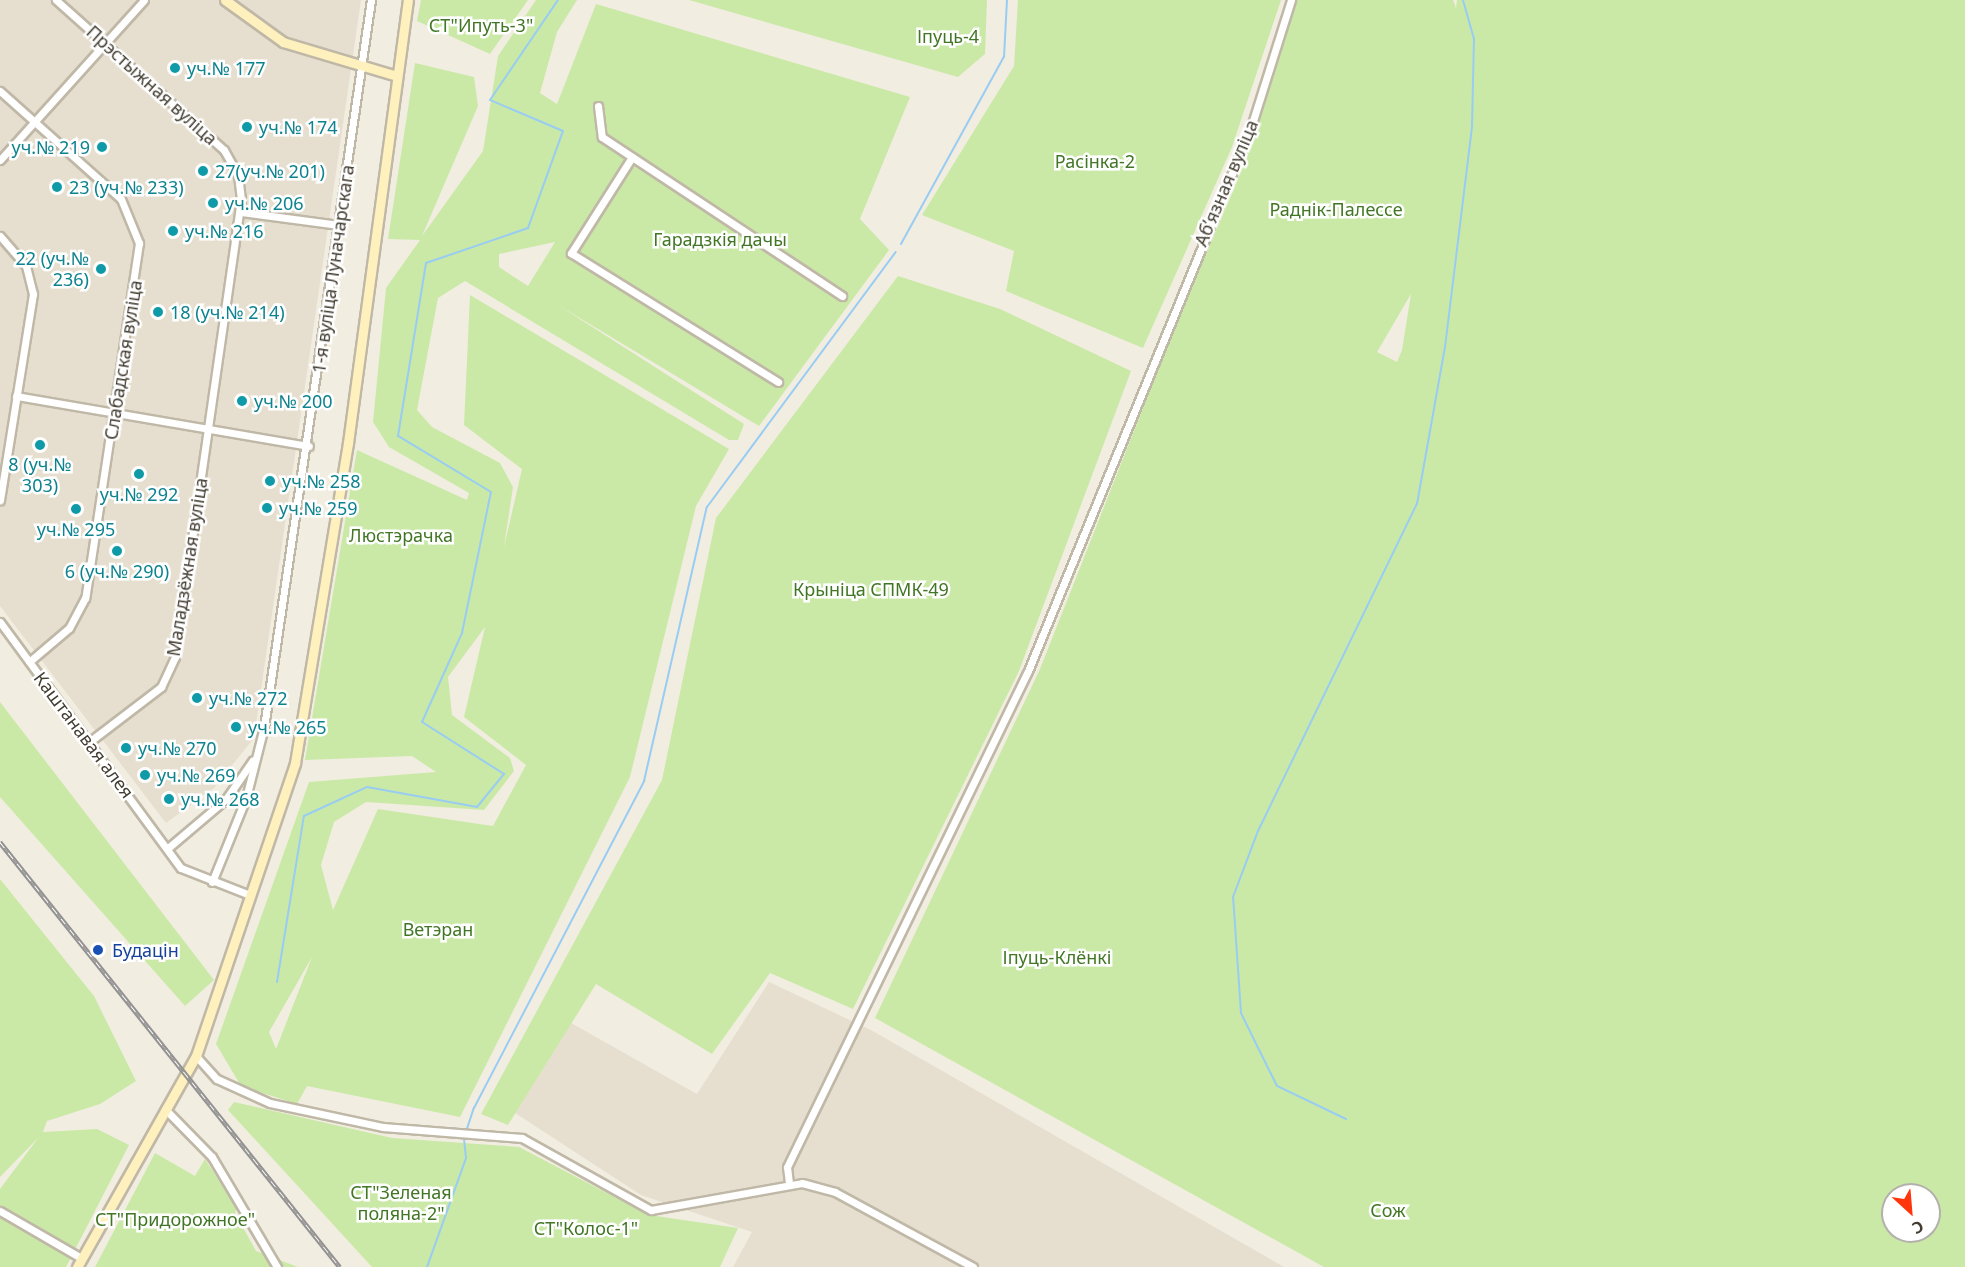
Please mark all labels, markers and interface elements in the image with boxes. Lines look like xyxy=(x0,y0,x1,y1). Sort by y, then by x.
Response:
park label: СТ"Ипуть-3" xyxy=(429,14,533,36)
street label: Прэстыжная вуліца xyxy=(82,21,222,149)
park label: Іпуць-4 xyxy=(917,25,979,47)
place label: уч.№ 177 xyxy=(187,57,266,79)
marker: уч.№ 177 xyxy=(168,61,182,75)
place label: уч.№ 174 xyxy=(259,116,338,138)
street label: Абʼязная вуліца xyxy=(1190,117,1262,249)
marker: уч.№ 174 xyxy=(240,120,254,134)
place label: уч.№ 219 xyxy=(11,136,90,158)
marker: уч.№ 219 xyxy=(95,140,109,154)
park label: Расінка-2 xyxy=(1055,150,1135,172)
place label: 27(уч.№ 201) xyxy=(215,160,325,182)
street label: 1-я вуліца Луначарскага xyxy=(308,163,358,375)
marker: 27(уч.№ 201) xyxy=(196,164,210,178)
place label: 23 (уч.№ 233) xyxy=(69,176,184,198)
marker: 23 (уч.№ 233) xyxy=(50,180,64,194)
place label: уч.№ 206 xyxy=(225,192,304,214)
marker: уч.№ 206 xyxy=(206,196,220,210)
park label: Раднік-Палессе xyxy=(1269,198,1403,220)
place label: уч.№ 216 xyxy=(185,220,264,242)
marker: уч.№ 216 xyxy=(166,224,180,238)
park label: Гарадзкія дачы xyxy=(653,228,787,250)
place label: 22 (уч.№ 236) xyxy=(15,248,89,290)
marker: 22 (уч.№ 236) xyxy=(94,262,108,276)
street label: Слабадская вуліца xyxy=(100,279,146,441)
place label: 18 (уч.№ 214) xyxy=(170,301,285,323)
marker: 18 (уч.№ 214) xyxy=(151,305,165,319)
place label: уч.№ 200 xyxy=(254,390,333,412)
marker: уч.№ 200 xyxy=(235,394,249,408)
marker: 8 (уч.№ 303) xyxy=(33,438,47,452)
place label: 8 (уч.№ 303) xyxy=(8,454,72,496)
marker: уч.№ 292 xyxy=(132,467,146,481)
place label: уч.№ 258 xyxy=(282,470,361,492)
marker: уч.№ 258 xyxy=(263,474,277,488)
street label: Маладзёжная вуліца xyxy=(162,476,212,658)
place label: уч.№ 292 xyxy=(100,483,178,505)
place label: уч.№ 259 xyxy=(279,497,358,519)
marker: уч.№ 259 xyxy=(260,501,274,515)
marker: уч.№ 295 xyxy=(69,502,83,516)
place label: уч.№ 295 xyxy=(37,518,115,540)
park label: Люстэрачка xyxy=(349,524,453,546)
marker: 6 (уч.№ 290) xyxy=(110,544,124,558)
place label: 6 (уч.№ 290) xyxy=(65,560,169,582)
park label: Крыніца СПМК-49 xyxy=(793,578,949,600)
street label: Каштанавая алея xyxy=(29,668,139,802)
place label: уч.№ 272 xyxy=(209,687,288,709)
marker: уч.№ 272 xyxy=(190,691,204,705)
place label: уч.№ 265 xyxy=(248,716,327,738)
marker: уч.№ 265 xyxy=(229,720,243,734)
place label: уч.№ 270 xyxy=(138,737,217,759)
marker: уч.№ 270 xyxy=(119,741,133,755)
place label: уч.№ 269 xyxy=(157,764,236,786)
marker: уч.№ 269 xyxy=(138,768,152,782)
place label: уч.№ 268 xyxy=(181,788,260,810)
marker: уч.№ 268 xyxy=(162,792,176,806)
park label: Ветэран xyxy=(403,918,473,940)
place label: Будацін xyxy=(112,939,179,961)
marker: Будацін xyxy=(89,941,107,959)
park label: Іпуць-Клёнкі xyxy=(1003,946,1111,968)
park label: СТ"Зеленая поляна-2" xyxy=(350,1182,452,1224)
north arrow xyxy=(1881,1183,1941,1243)
park label: Сож xyxy=(1370,1199,1406,1221)
park label: СТ"Придорожное" xyxy=(95,1208,255,1230)
text: С xyxy=(1909,1215,1927,1240)
park label: СТ"Колос-1" xyxy=(534,1217,638,1239)

